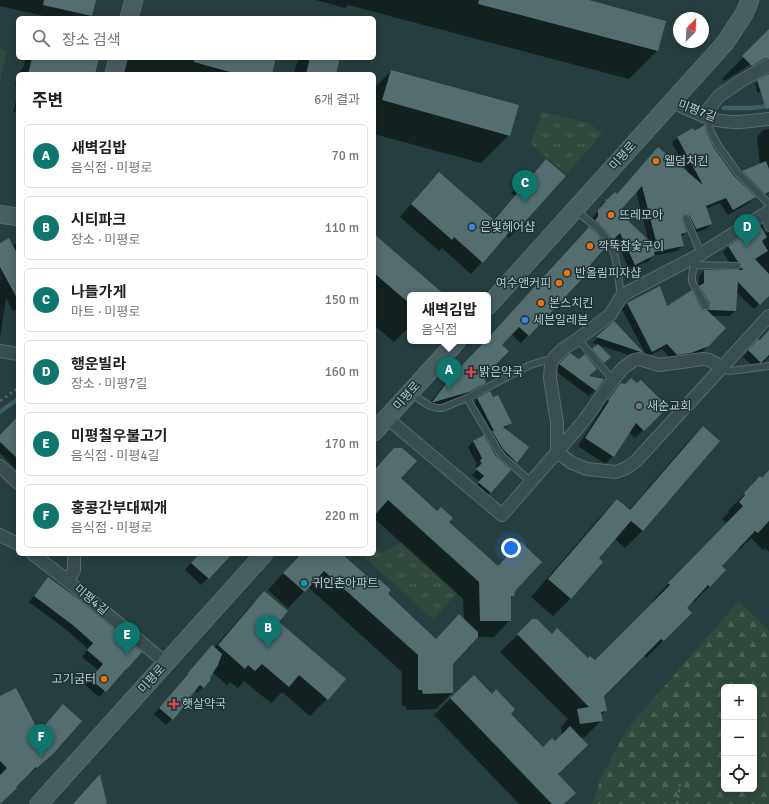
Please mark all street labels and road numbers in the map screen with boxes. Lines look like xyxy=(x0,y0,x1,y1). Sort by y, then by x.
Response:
street label: 미평7길 xyxy=(676,97,718,125)
street label: 미평로 xyxy=(606,139,640,173)
street label: 미평로 xyxy=(390,379,424,413)
street label: 미평4길 xyxy=(71,582,111,618)
street label: 미평로 xyxy=(135,662,169,696)

